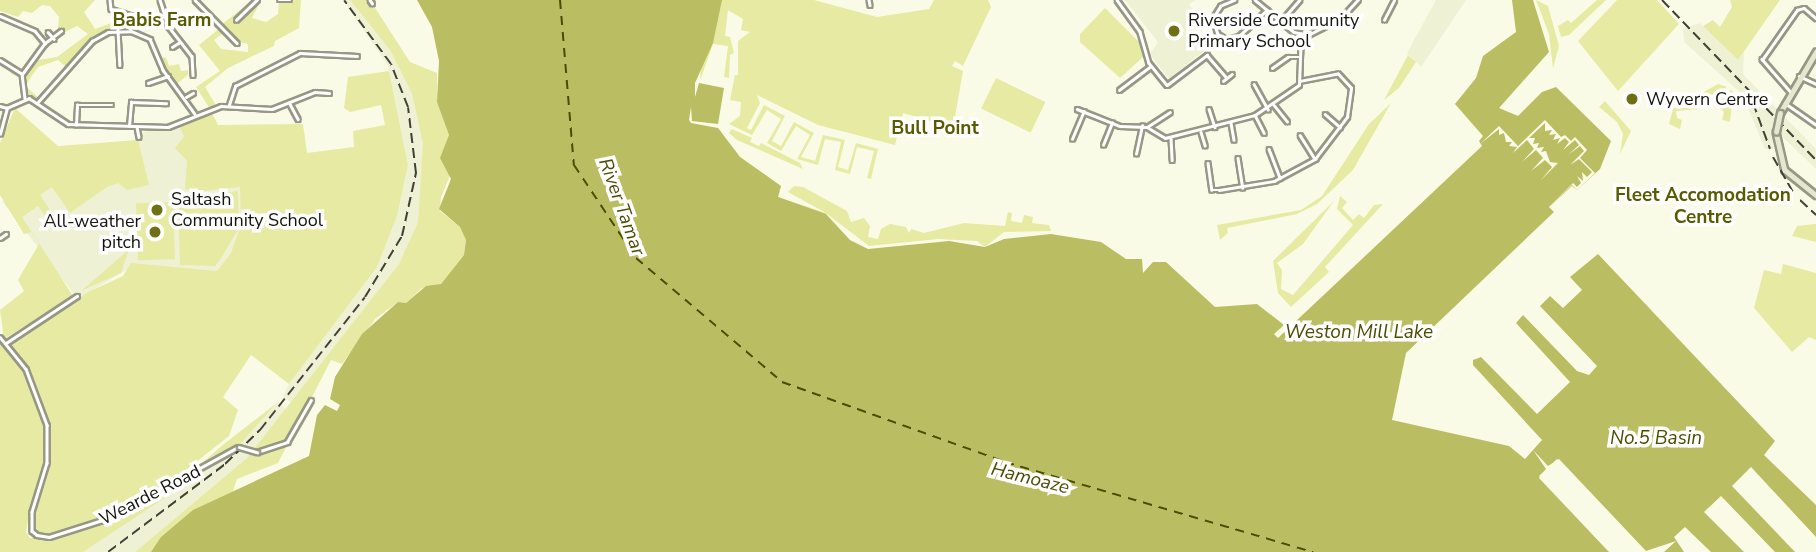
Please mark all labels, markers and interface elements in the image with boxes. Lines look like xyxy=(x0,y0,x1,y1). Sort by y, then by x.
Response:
district label: Babis Farm xyxy=(113,10,211,32)
place label: Riverside Community Primary School xyxy=(1188,10,1359,52)
marker: Riverside Community Primary School xyxy=(1166,23,1182,39)
place label: Wyvern Centre xyxy=(1646,88,1768,110)
marker: Wyvern Centre xyxy=(1624,91,1640,107)
district label: Bull Point xyxy=(891,118,979,140)
water label: River Tamar xyxy=(593,155,649,259)
district label: Fleet Accomodation Centre xyxy=(1615,185,1791,229)
place label: Saltash Community School xyxy=(171,189,323,232)
marker: Saltash Community School xyxy=(149,202,165,218)
place label: All-weather pitch xyxy=(43,211,141,254)
marker: All-weather pitch xyxy=(147,224,163,240)
water label: Weston Mill Lake xyxy=(1285,322,1433,344)
water label: No.5 Basin xyxy=(1610,428,1702,450)
water label: Hamoaze xyxy=(988,458,1072,500)
street label: Wearde Road xyxy=(96,460,204,530)

